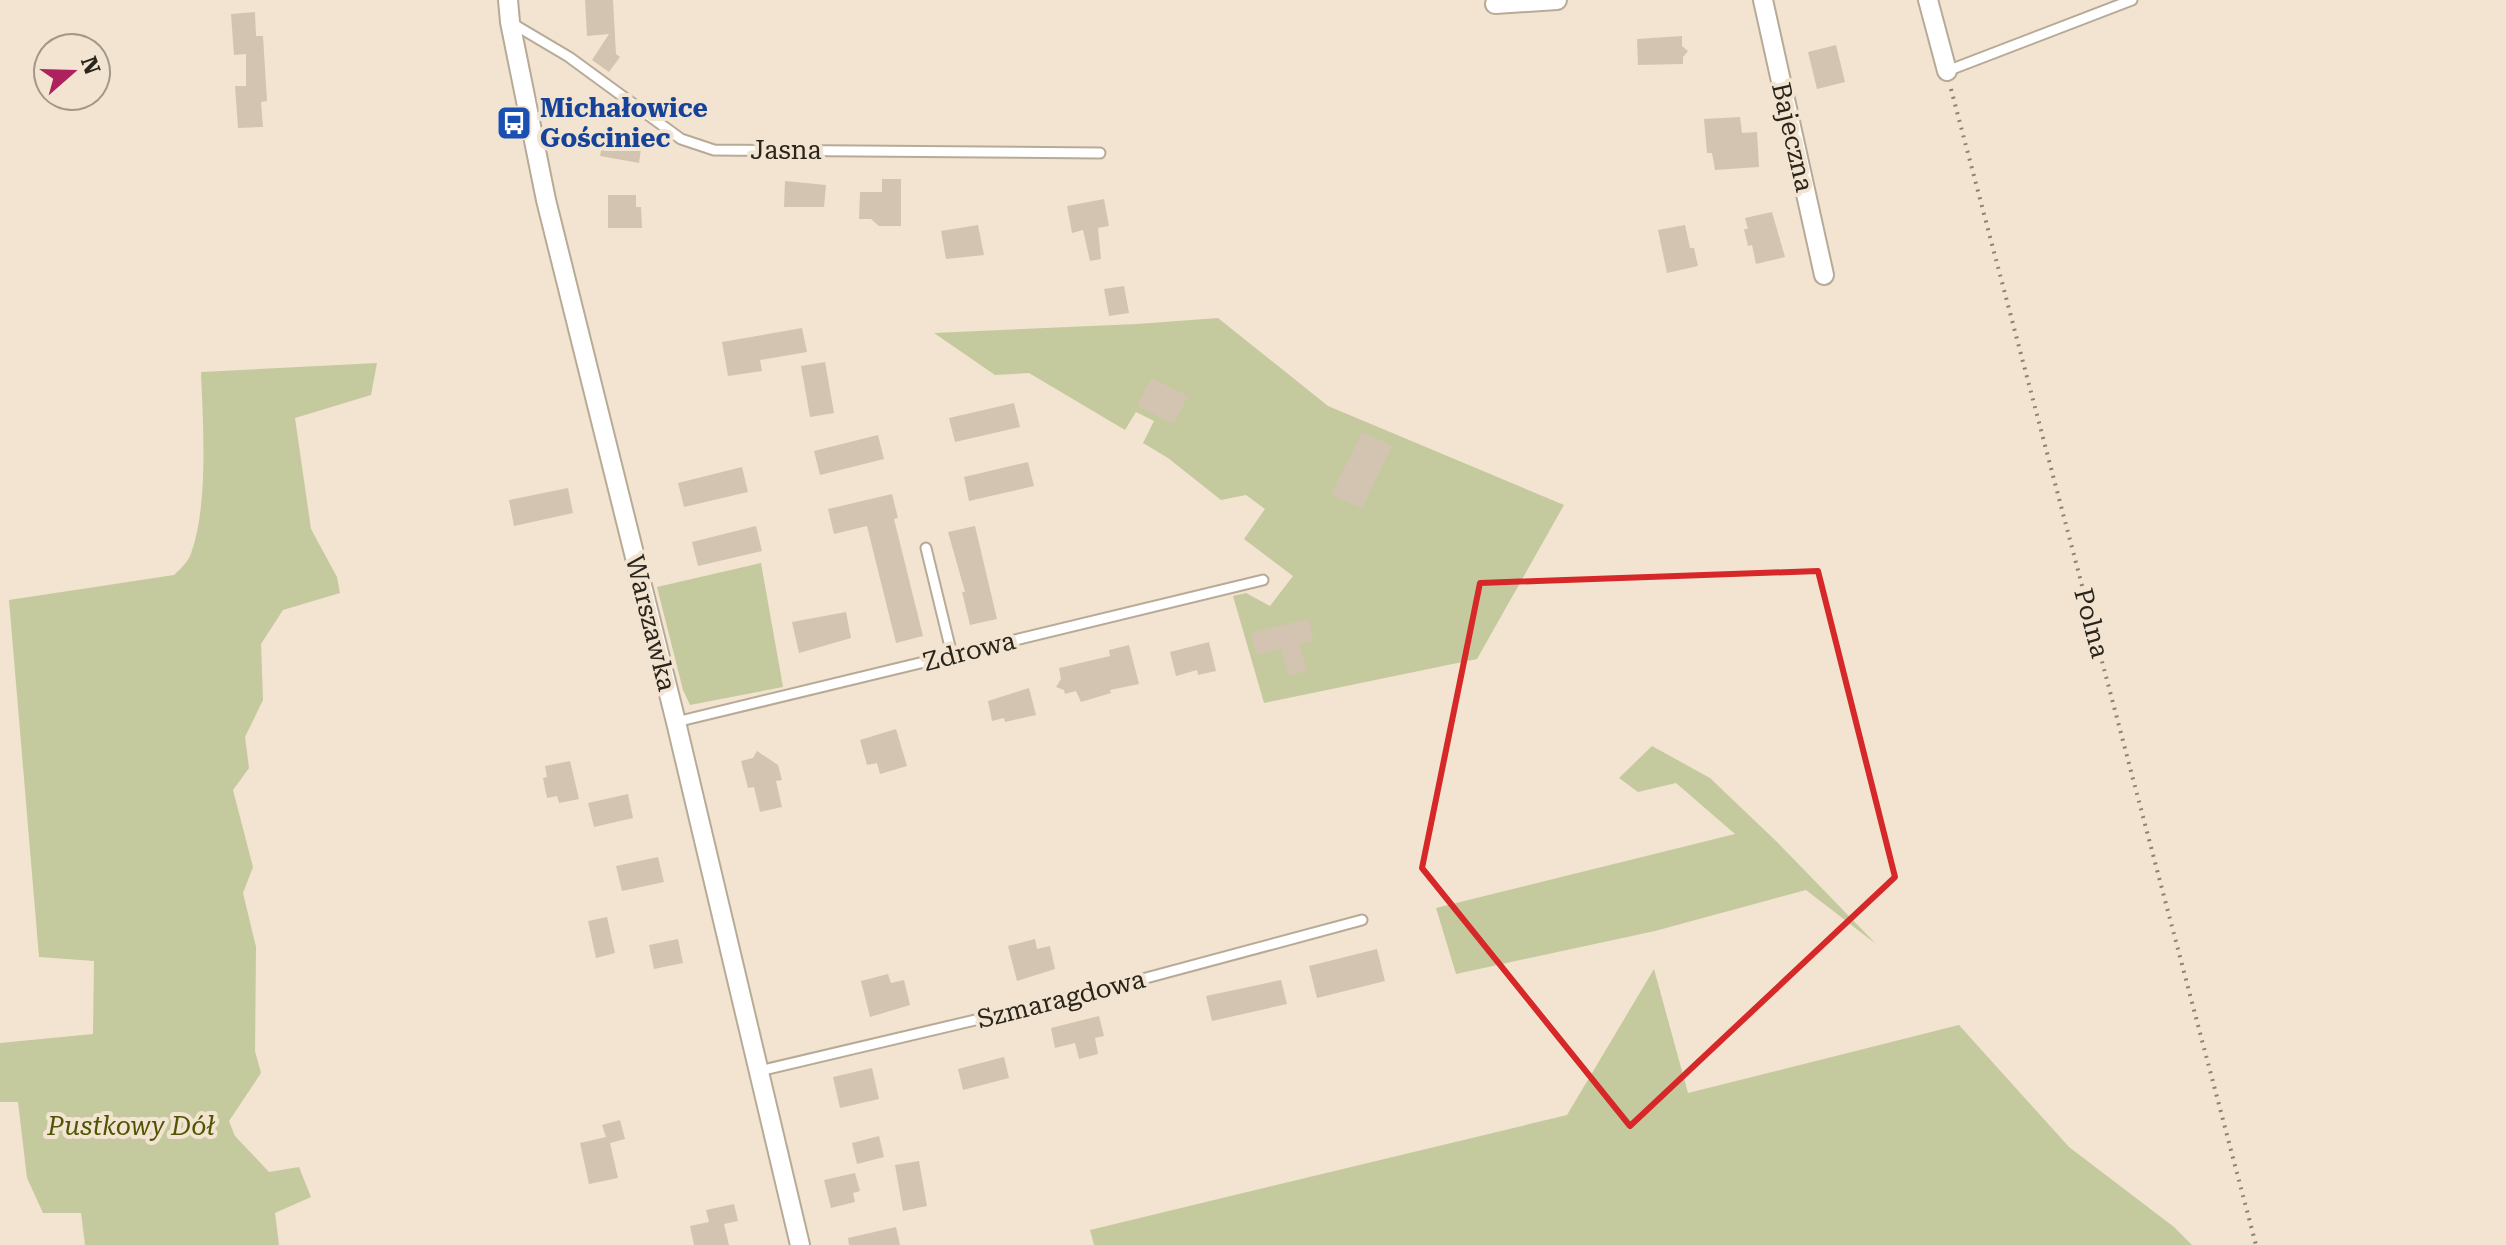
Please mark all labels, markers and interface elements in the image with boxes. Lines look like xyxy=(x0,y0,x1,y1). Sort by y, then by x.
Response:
north arrow xyxy=(32,32,112,112)
text: N xyxy=(76,53,105,78)
street label: Bajeczna xyxy=(1766,79,1820,195)
place label: Michałowice Gościniec xyxy=(540,93,708,153)
bus stop icon: Michałowice Gościniec xyxy=(495,104,533,142)
street label: Jasna xyxy=(750,135,822,165)
street label: Warszawka xyxy=(620,552,682,694)
street label: Polna xyxy=(2068,585,2116,661)
street label: Zdrowa xyxy=(920,625,1018,677)
street label: Szmaragdowa xyxy=(974,964,1148,1034)
park label: Pustkowy Dół xyxy=(46,1111,215,1141)

